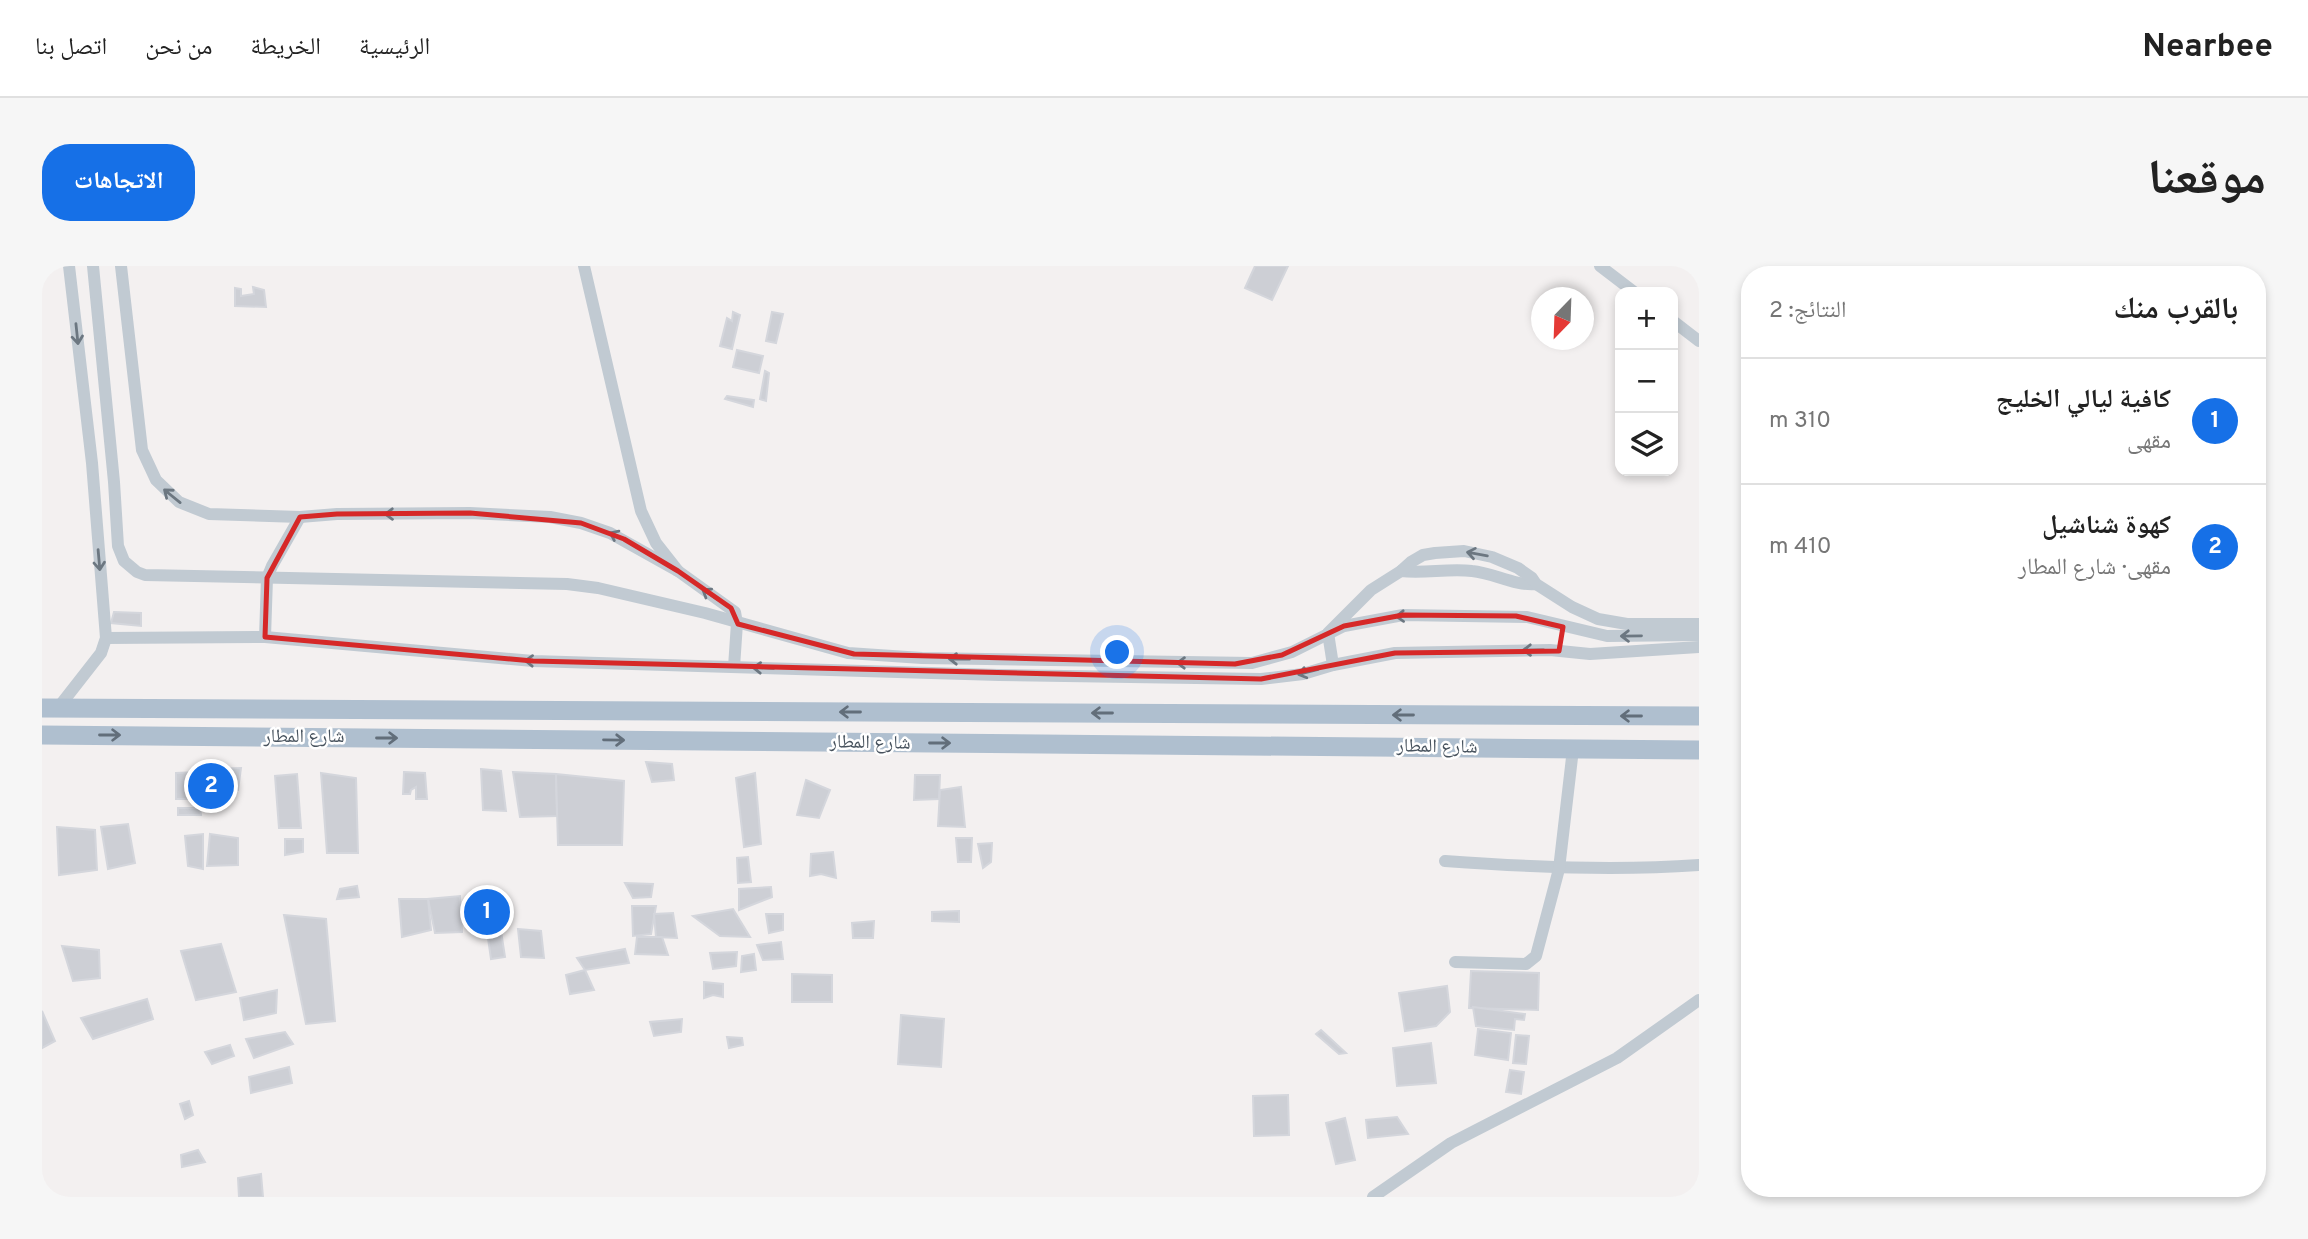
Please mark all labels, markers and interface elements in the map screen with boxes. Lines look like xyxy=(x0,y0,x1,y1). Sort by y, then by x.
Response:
text: Nearbee xyxy=(2142,27,2273,69)
text: اتصل بنا xyxy=(35,33,107,63)
text: من نحن xyxy=(145,33,212,63)
text: الخريطة xyxy=(250,33,321,63)
text: الرئيسية xyxy=(359,33,430,63)
button: الاتجاهات xyxy=(42,144,195,221)
text: موقعنا xyxy=(2148,150,2266,212)
north arrow xyxy=(1531,287,1594,350)
map controls xyxy=(1615,287,1678,476)
button: + xyxy=(1615,287,1678,350)
text: بالقرب منك xyxy=(2113,292,2238,329)
text: النتائج: 2 xyxy=(1769,297,1846,326)
one-way arrow xyxy=(71,322,84,345)
button: − xyxy=(1615,350,1678,413)
text: كافية ليالي الخليج xyxy=(1996,384,2171,417)
text: 310 m xyxy=(1769,407,1831,436)
text: 1 xyxy=(2210,407,2220,436)
button: layers xyxy=(1615,413,1678,476)
text: مقهى xyxy=(2127,428,2171,457)
one-way arrow xyxy=(164,488,182,503)
one-way arrow xyxy=(384,507,407,521)
text: كهوة شناشيل xyxy=(2042,510,2171,543)
one-way arrow xyxy=(609,530,630,544)
text: 410 m xyxy=(1769,533,1832,562)
text: 2 xyxy=(2208,533,2222,562)
one-way arrow xyxy=(1466,546,1489,560)
one-way arrow xyxy=(93,548,106,571)
text: مقهى · شارع المطار xyxy=(2018,554,2171,583)
one-way arrow xyxy=(702,588,721,602)
one-way arrow xyxy=(1394,610,1417,623)
one-way arrow xyxy=(1620,629,1643,643)
your location xyxy=(1100,635,1134,669)
one-way arrow xyxy=(1522,643,1545,657)
one-way arrow xyxy=(948,652,971,665)
one-way arrow xyxy=(524,654,547,667)
one-way arrow xyxy=(1176,656,1199,670)
one-way arrow xyxy=(751,662,774,675)
one-way arrow xyxy=(1297,666,1320,679)
one-way arrow xyxy=(839,705,862,719)
one-way arrow xyxy=(1091,706,1114,720)
one-way arrow xyxy=(1392,708,1415,722)
one-way arrow xyxy=(1620,709,1643,723)
street label: شارع المطار xyxy=(262,725,345,749)
one-way arrow xyxy=(98,728,121,742)
street label: شارع المطار xyxy=(828,730,911,756)
one-way arrow xyxy=(375,731,398,744)
one-way arrow xyxy=(602,733,625,746)
street label: شارع المطار xyxy=(1395,734,1478,760)
one-way arrow xyxy=(928,737,951,750)
pin: 2 xyxy=(188,760,234,812)
pin: 1 xyxy=(464,886,510,938)

